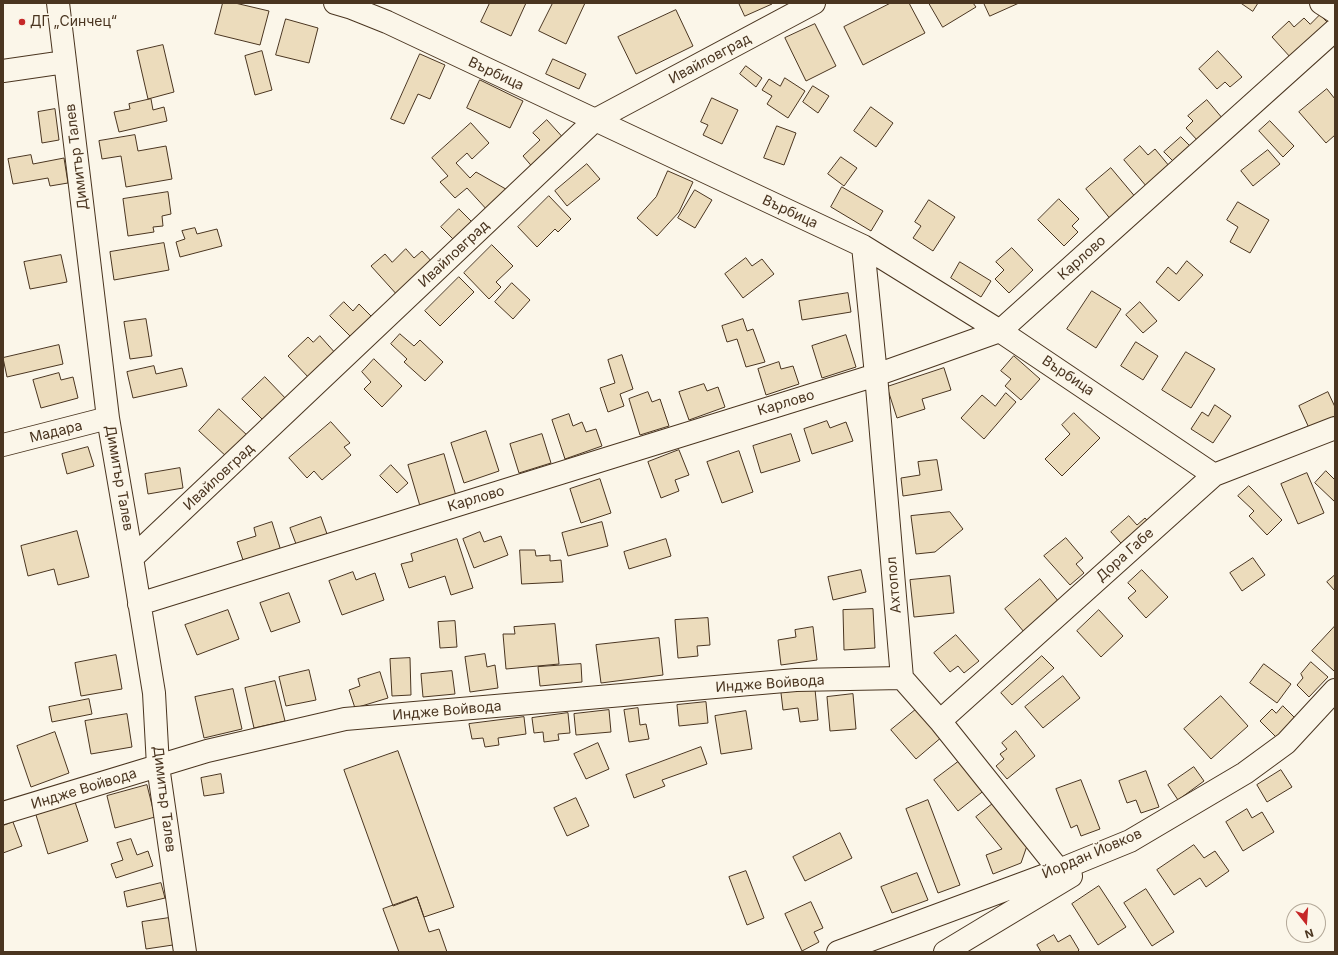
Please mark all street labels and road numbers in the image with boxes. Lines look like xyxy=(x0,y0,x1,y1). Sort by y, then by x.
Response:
street label: Ивайловград xyxy=(666,30,754,88)
street label: Върбица xyxy=(465,54,527,94)
street label: Димитър Талев xyxy=(62,103,92,211)
street label: Върбица xyxy=(759,192,821,232)
street label: Ивайловград xyxy=(415,217,493,291)
street label: Карлово xyxy=(1055,232,1109,284)
street label: Върбица xyxy=(1039,352,1097,400)
street label: Карлово xyxy=(756,386,816,420)
street label: Мадара xyxy=(28,417,84,447)
street label: Димитър Талев xyxy=(101,424,137,532)
street label: Ивайловград xyxy=(180,440,258,514)
street label: Карлово xyxy=(446,482,506,516)
street label: Дора Габе xyxy=(1093,525,1157,585)
street label: Ахтопол xyxy=(883,556,905,614)
street label: Индже Войвода xyxy=(715,672,825,696)
street label: Индже Войвода xyxy=(392,698,502,724)
street label: Димитър Талев xyxy=(149,745,179,853)
street label: Индже Войвода xyxy=(29,765,139,813)
street label: Йордан Йовков xyxy=(1040,825,1144,883)

